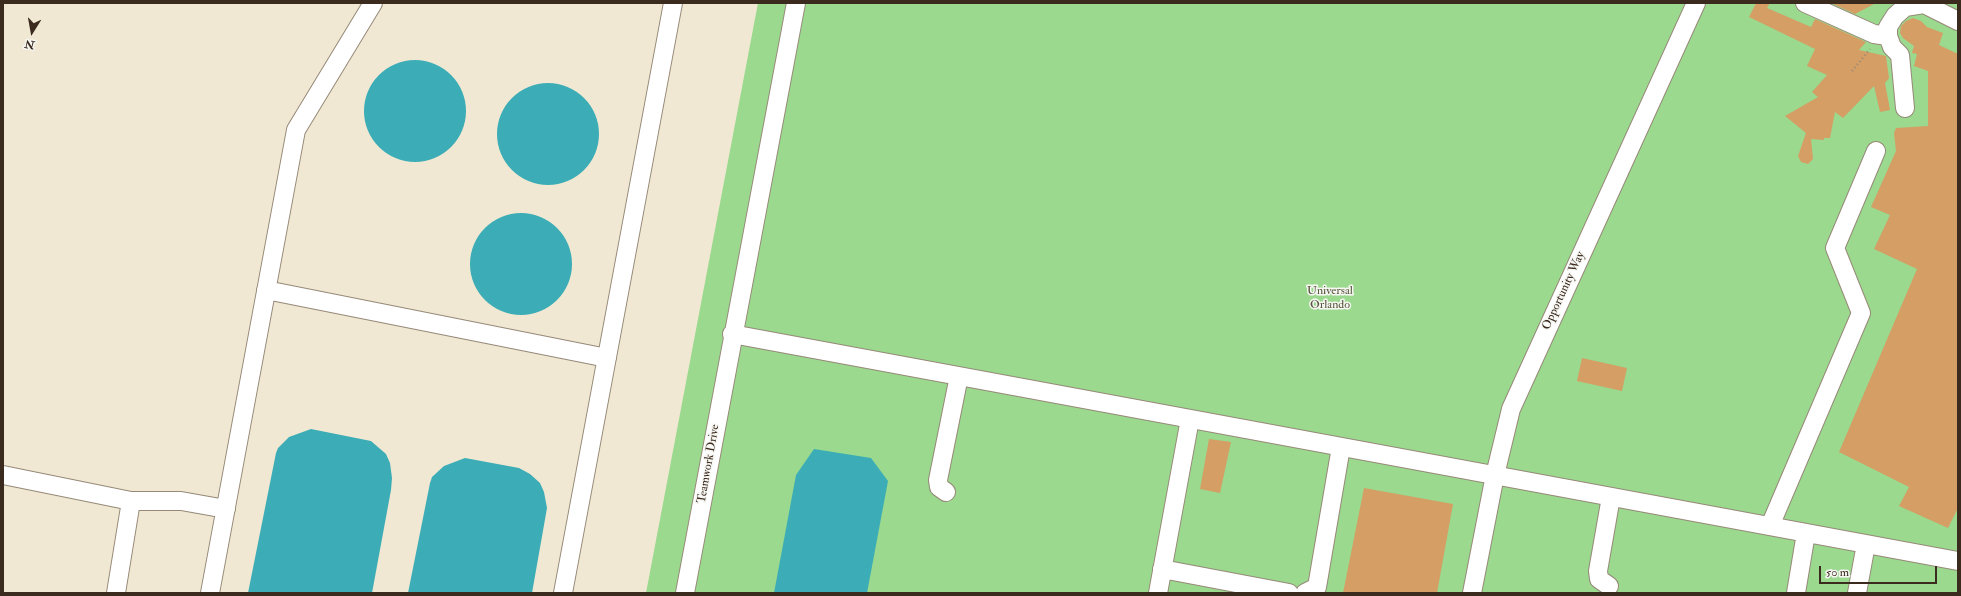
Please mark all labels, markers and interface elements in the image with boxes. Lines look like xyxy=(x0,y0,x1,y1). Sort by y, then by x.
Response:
north arrow xyxy=(12,12,52,52)
text: N xyxy=(24,37,36,52)
street label: Opportunity Way xyxy=(1540,250,1588,332)
park label: Universal Orlando xyxy=(1307,284,1353,312)
street label: Teamwork Drive xyxy=(695,423,723,505)
scale bar xyxy=(1821,558,1939,584)
text: 50 m xyxy=(1826,565,1849,580)

